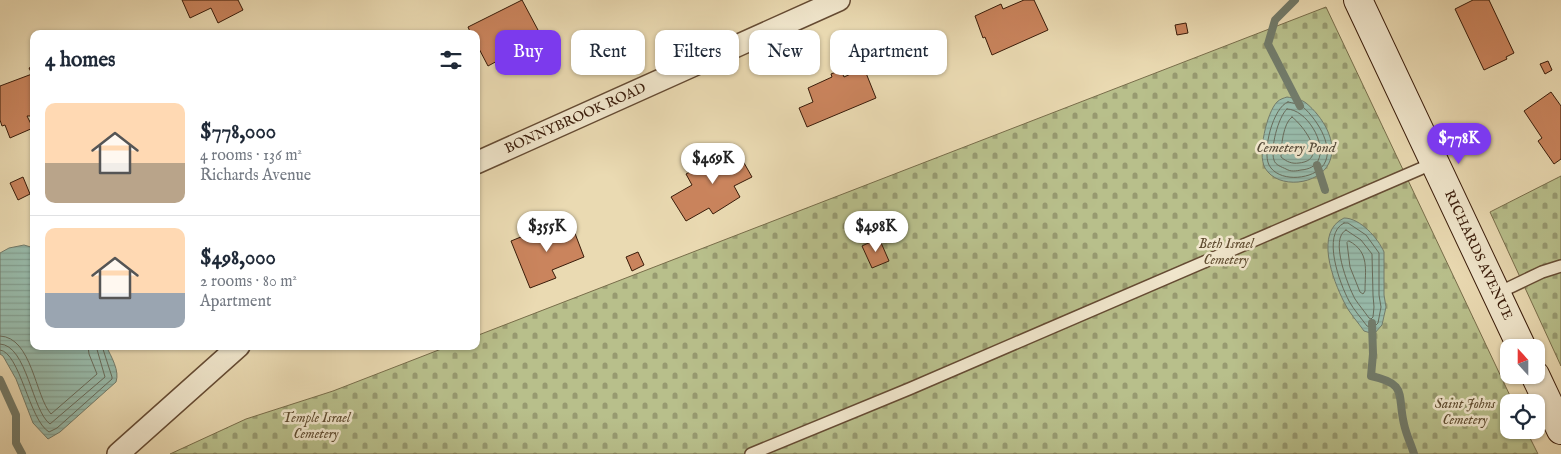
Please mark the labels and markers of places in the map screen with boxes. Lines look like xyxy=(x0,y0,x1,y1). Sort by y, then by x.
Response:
pin: $778K xyxy=(1424,122,1494,165)
pin: $469K xyxy=(678,142,748,185)
pin: $355K xyxy=(512,210,582,253)
pin: $498K xyxy=(841,210,911,253)

